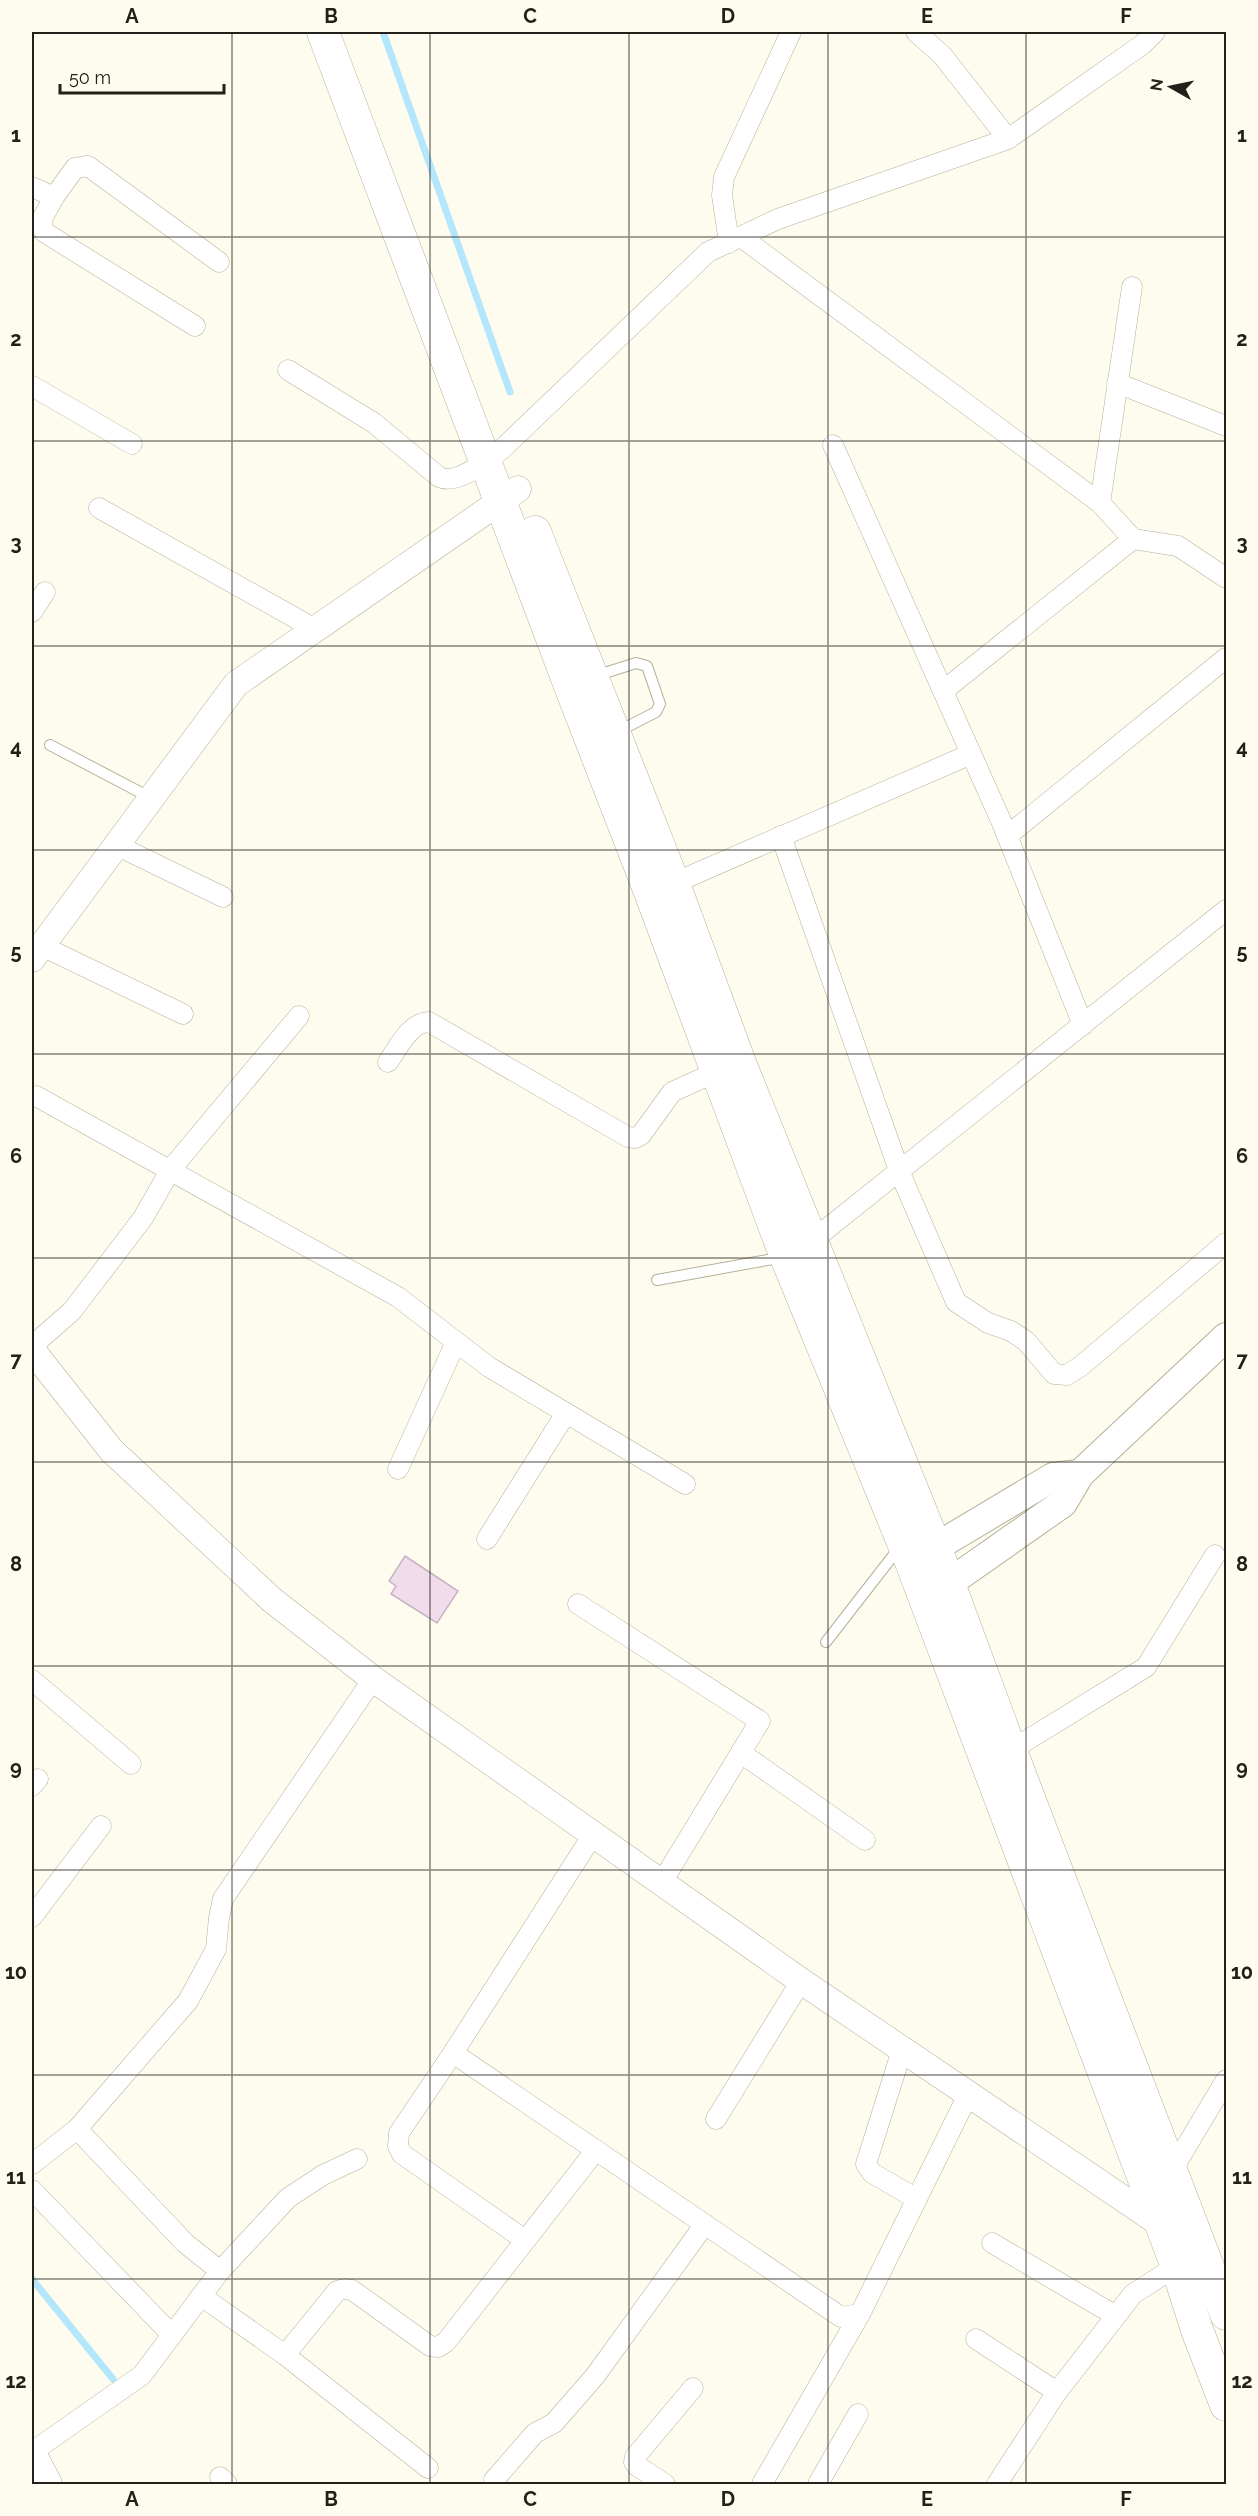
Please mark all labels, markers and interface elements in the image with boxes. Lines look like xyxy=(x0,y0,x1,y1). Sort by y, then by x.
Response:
text: A xyxy=(125,4,139,28)
text: B xyxy=(324,4,338,28)
text: C xyxy=(523,4,537,28)
text: D xyxy=(721,4,735,28)
text: E xyxy=(921,4,933,28)
text: F xyxy=(1120,4,1132,28)
scale bar xyxy=(60,57,224,95)
north arrow xyxy=(1141,57,1201,117)
text: 50 m xyxy=(69,67,111,88)
text: N xyxy=(1146,77,1167,92)
text: 1 xyxy=(11,123,21,147)
text: 1 xyxy=(1237,123,1247,147)
text: 2 xyxy=(10,327,22,351)
text: 2 xyxy=(1236,327,1248,351)
text: 3 xyxy=(10,531,22,555)
text: 3 xyxy=(1236,531,1248,555)
text: 4 xyxy=(10,735,22,759)
text: 4 xyxy=(1236,735,1248,759)
text: 5 xyxy=(10,940,22,964)
text: 5 xyxy=(1236,940,1248,964)
text: 6 xyxy=(10,1144,22,1168)
text: 6 xyxy=(1236,1144,1248,1168)
text: 7 xyxy=(10,1348,22,1372)
text: 7 xyxy=(1236,1348,1248,1372)
text: 8 xyxy=(10,1552,22,1576)
text: 8 xyxy=(1236,1552,1248,1576)
text: 9 xyxy=(10,1756,22,1780)
text: 9 xyxy=(1236,1756,1248,1780)
text: 10 xyxy=(5,1960,27,1984)
text: 10 xyxy=(1231,1960,1253,1984)
text: 11 xyxy=(6,2165,26,2189)
text: 11 xyxy=(1232,2165,1252,2189)
text: 12 xyxy=(5,2369,27,2393)
text: 12 xyxy=(1231,2369,1253,2393)
text: A xyxy=(125,2487,139,2511)
text: B xyxy=(324,2487,338,2511)
text: C xyxy=(523,2487,537,2511)
text: D xyxy=(721,2487,735,2511)
text: E xyxy=(921,2487,933,2511)
text: F xyxy=(1120,2487,1132,2511)

